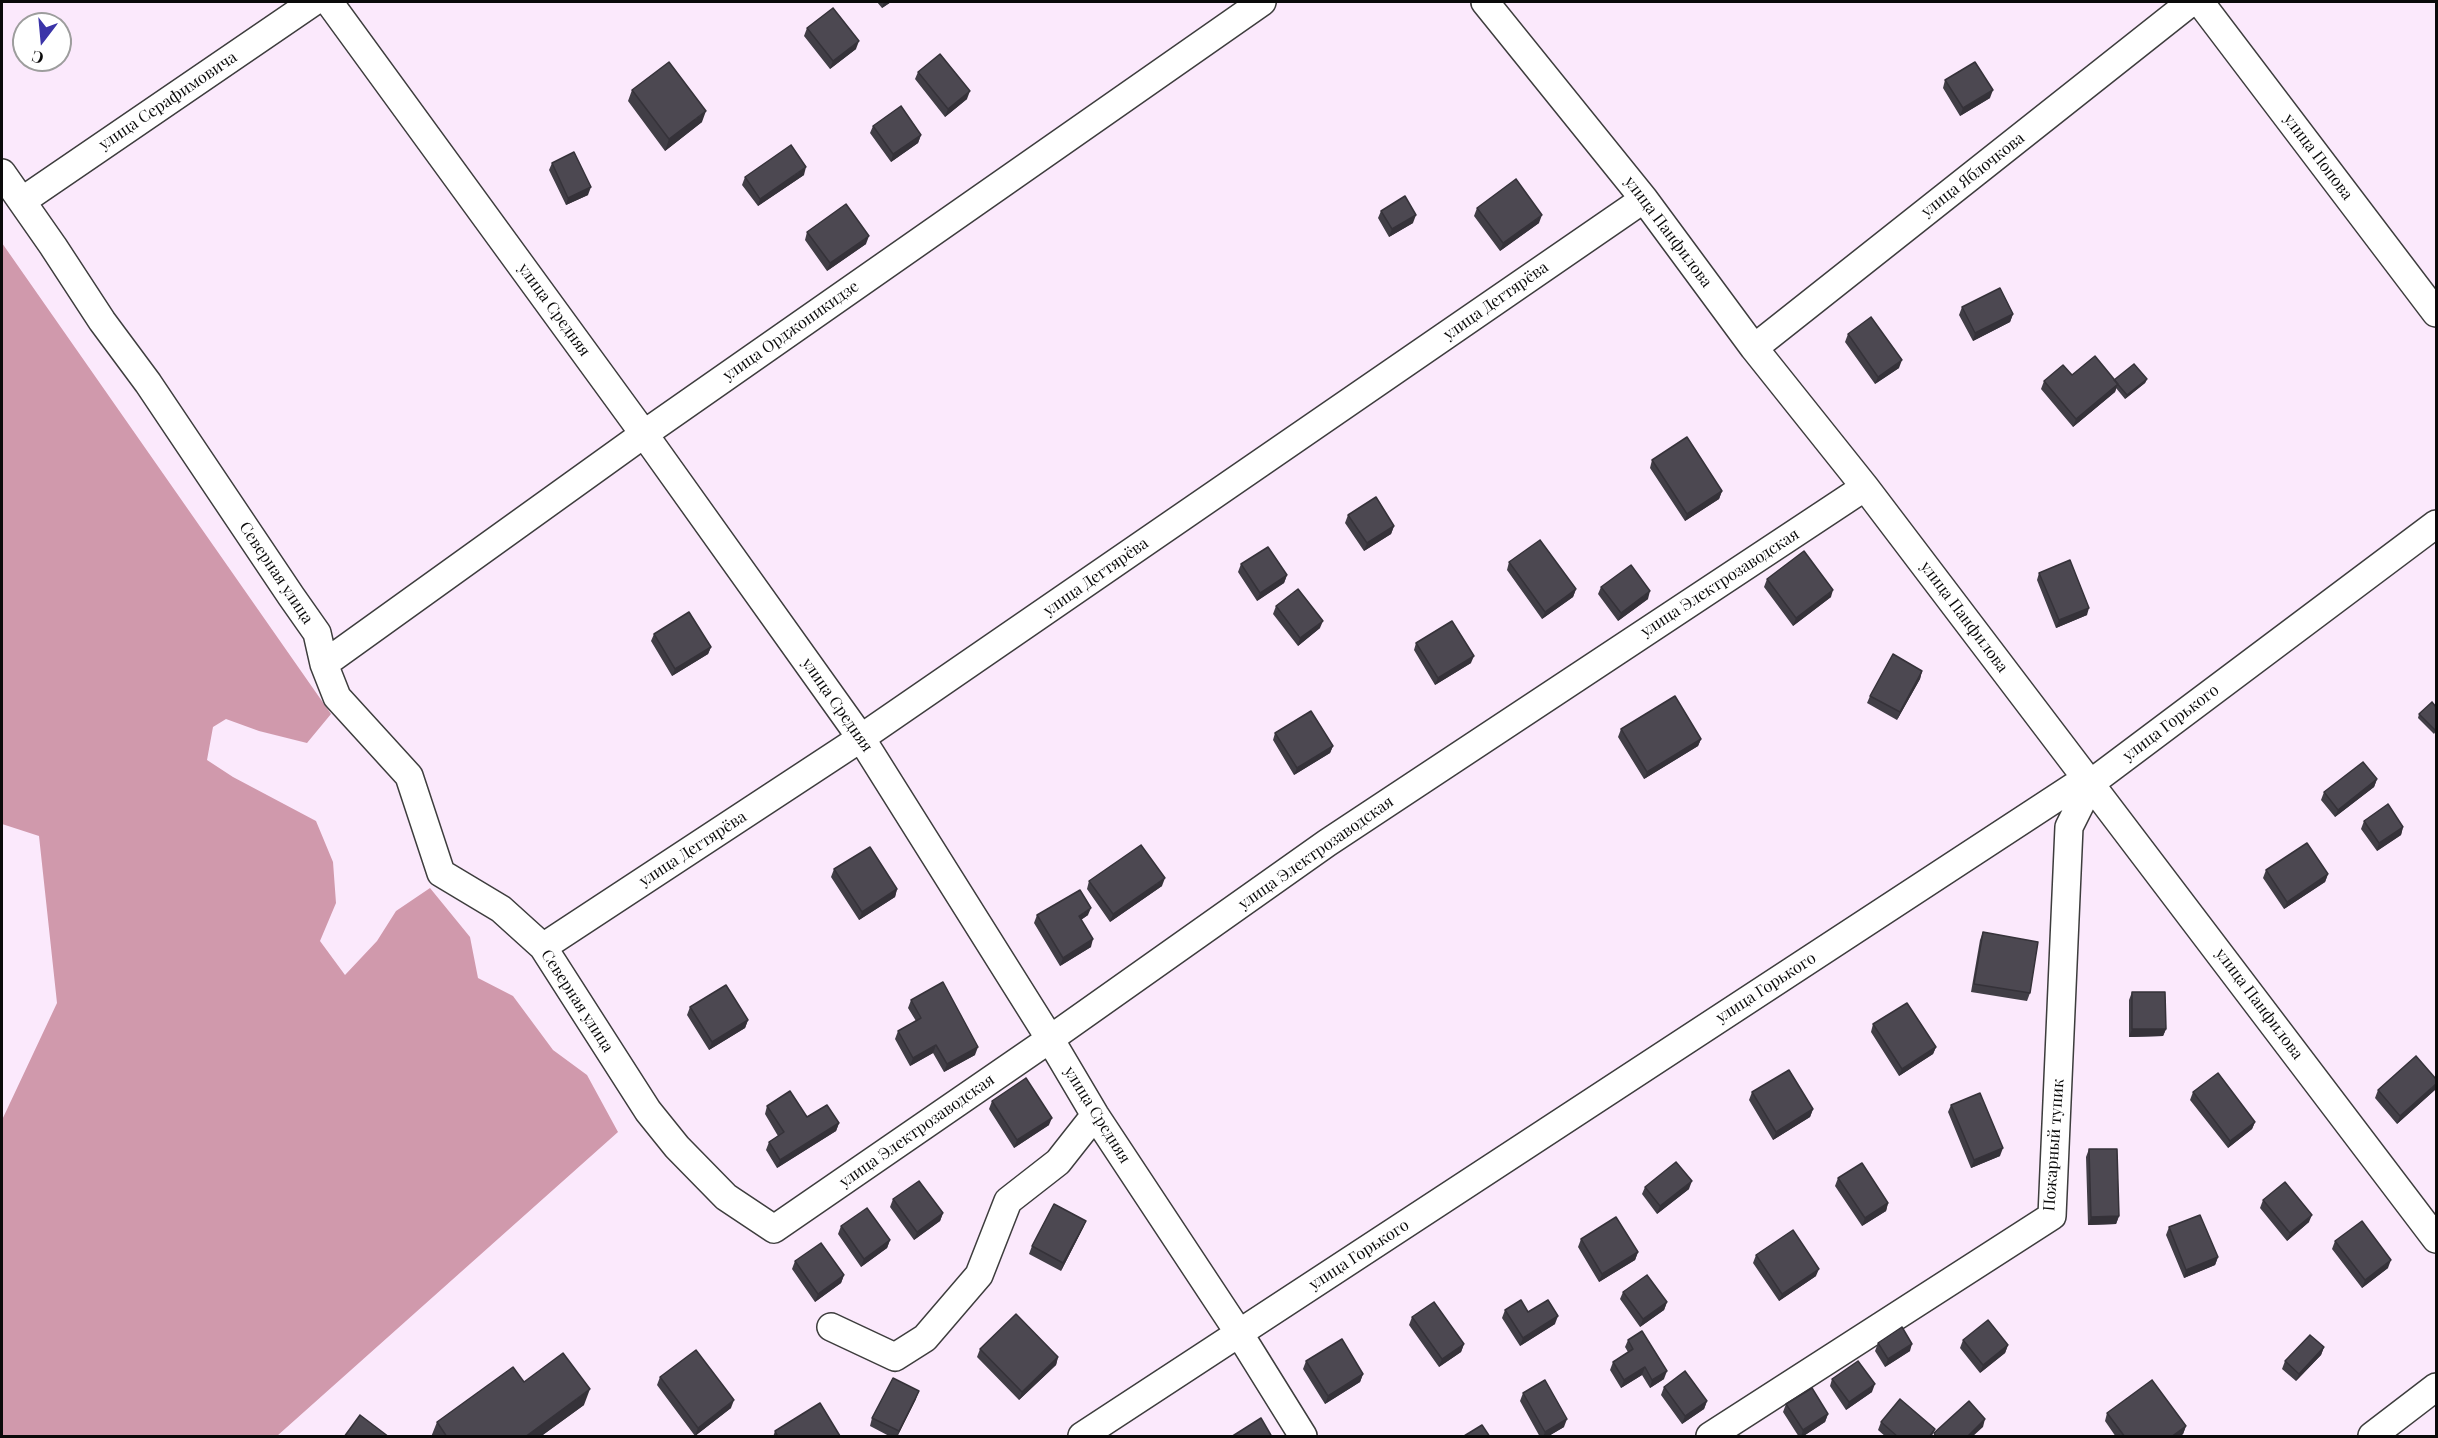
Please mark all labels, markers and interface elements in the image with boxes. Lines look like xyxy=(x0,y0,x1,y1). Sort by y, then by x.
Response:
north arrow xyxy=(12,12,72,72)
text: С xyxy=(29,46,46,70)
street label: улица Серафимовича xyxy=(95,48,241,154)
street label: улица Попова xyxy=(2279,110,2357,204)
street label: улица Яблочкова xyxy=(1918,129,2028,221)
street label: улица Панфилова xyxy=(1620,173,1716,291)
street label: улица Дегтярёва xyxy=(1440,258,1552,344)
street label: улица Средняя xyxy=(514,260,594,360)
street label: улица Орджоникидзе xyxy=(719,277,863,385)
street label: Северная улица xyxy=(235,518,317,628)
street label: улица Электрозаводская xyxy=(1637,525,1803,641)
street label: улица Дегтярёва xyxy=(1040,534,1152,620)
street label: улица Панфилова xyxy=(1916,558,2012,676)
street label: улица Средняя xyxy=(797,654,877,756)
street label: улица Горького xyxy=(2119,681,2223,765)
street label: улица Электрозаводская xyxy=(1235,792,1397,914)
street label: улица Дегтярёва xyxy=(636,807,750,891)
street label: улица Панфилова xyxy=(2211,945,2307,1063)
street label: Северная улица xyxy=(537,946,617,1056)
street label: улица Горького xyxy=(1712,949,1820,1027)
street label: улица Средняя xyxy=(1060,1063,1134,1167)
street label: улица Электрозаводская xyxy=(836,1070,998,1192)
street label: Пожарный тупик xyxy=(2040,1078,2068,1212)
street label: улица Горького xyxy=(1305,1216,1413,1294)

